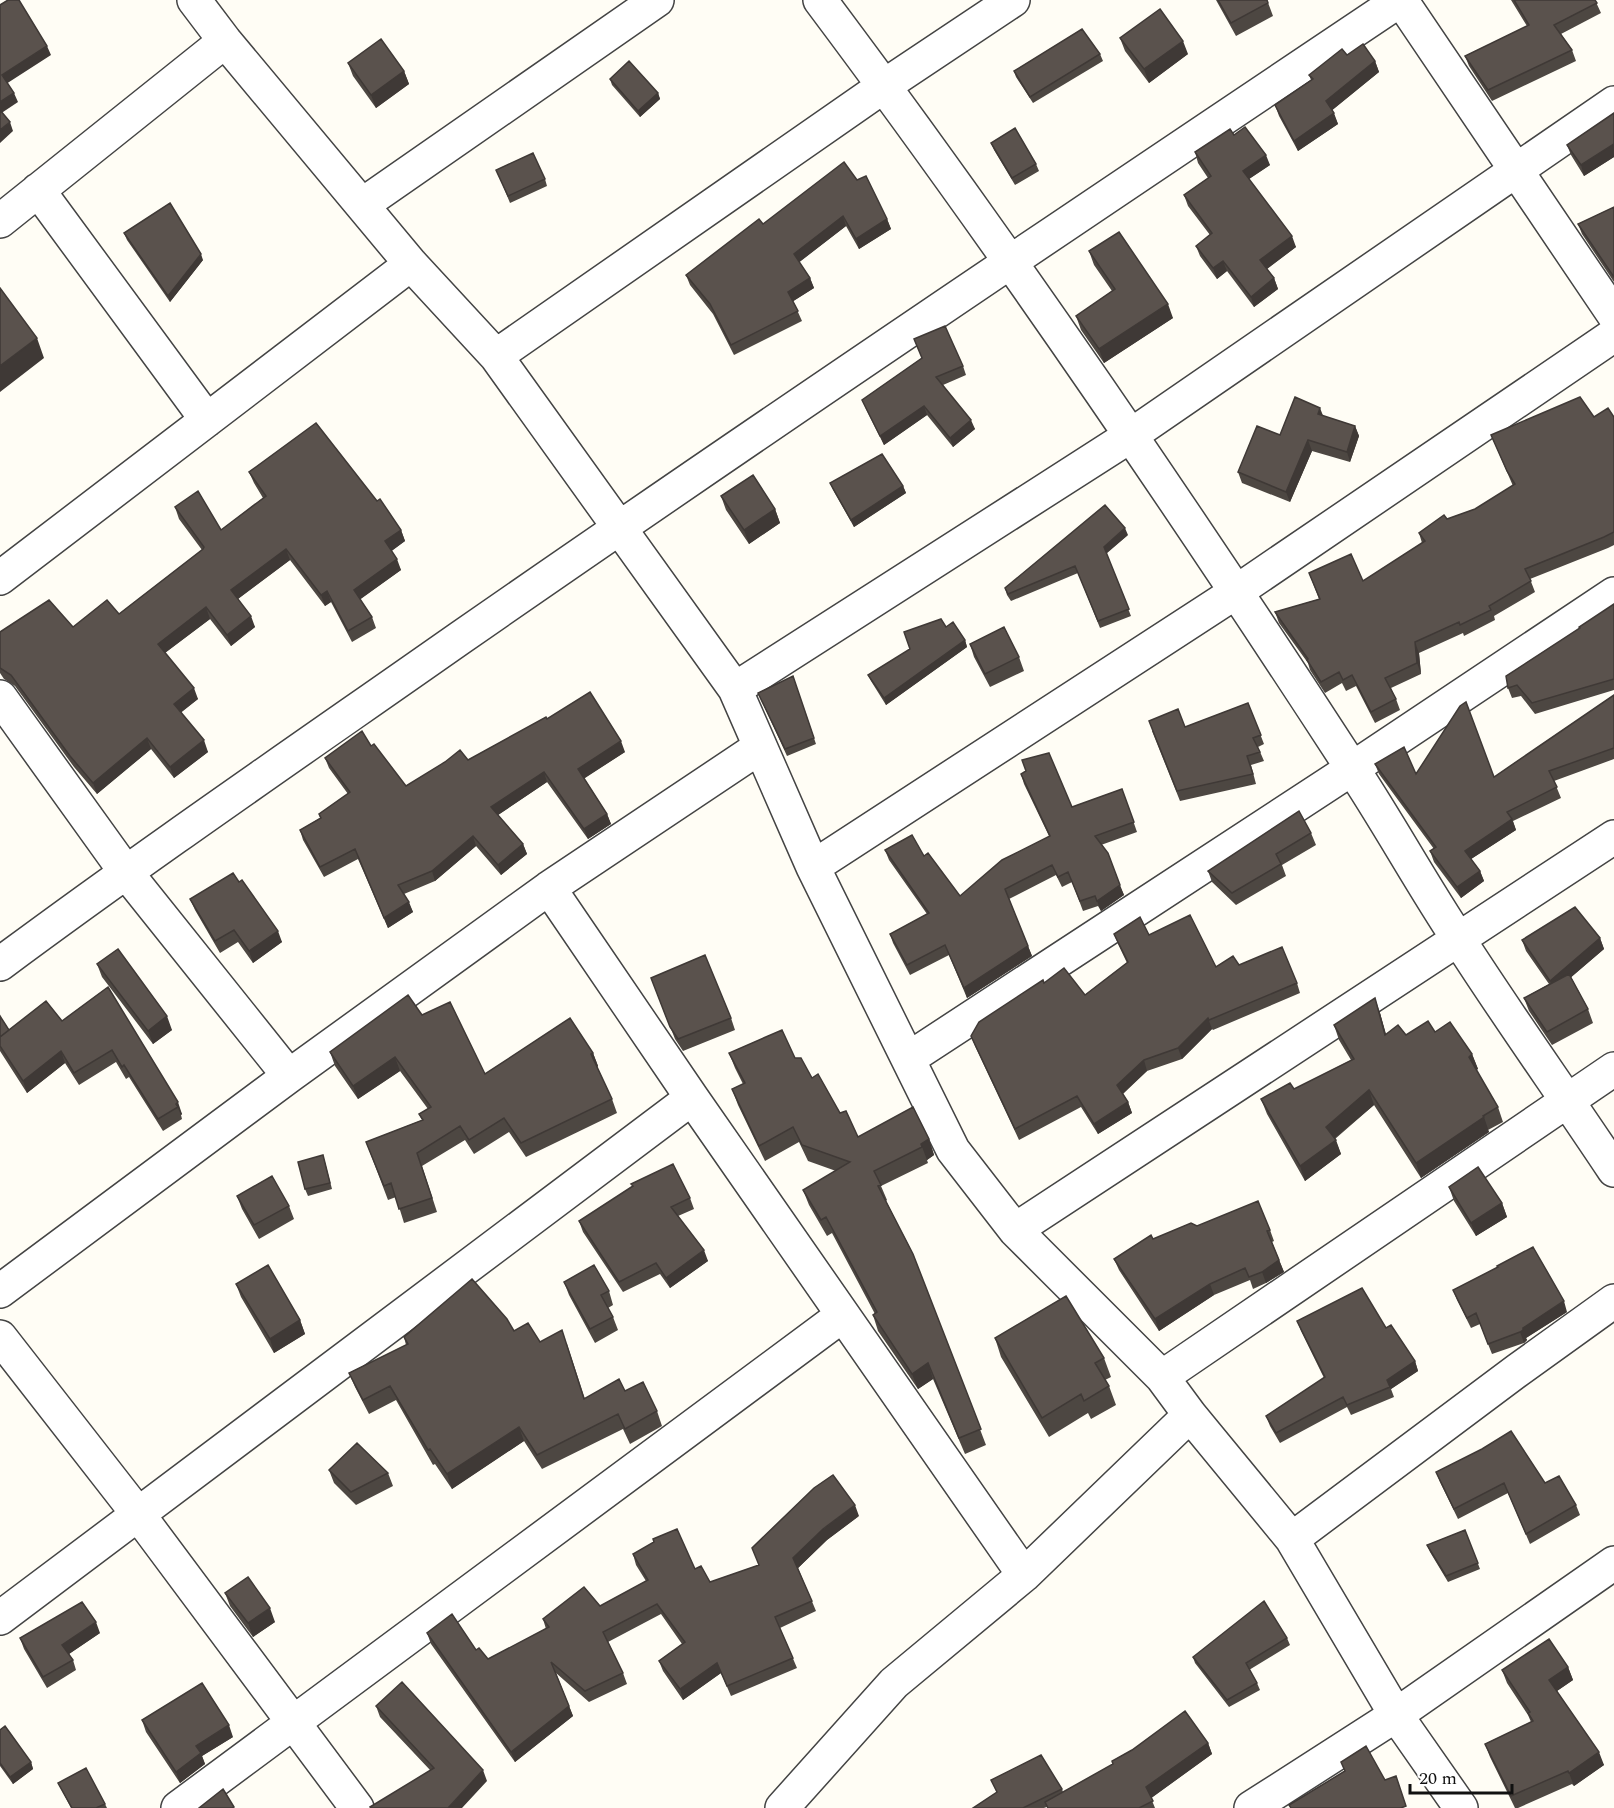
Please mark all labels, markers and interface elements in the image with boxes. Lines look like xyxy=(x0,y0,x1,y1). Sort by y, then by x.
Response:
scale bar xyxy=(1410,1757,1512,1795)
text: 20 m xyxy=(1419,1765,1457,1792)

